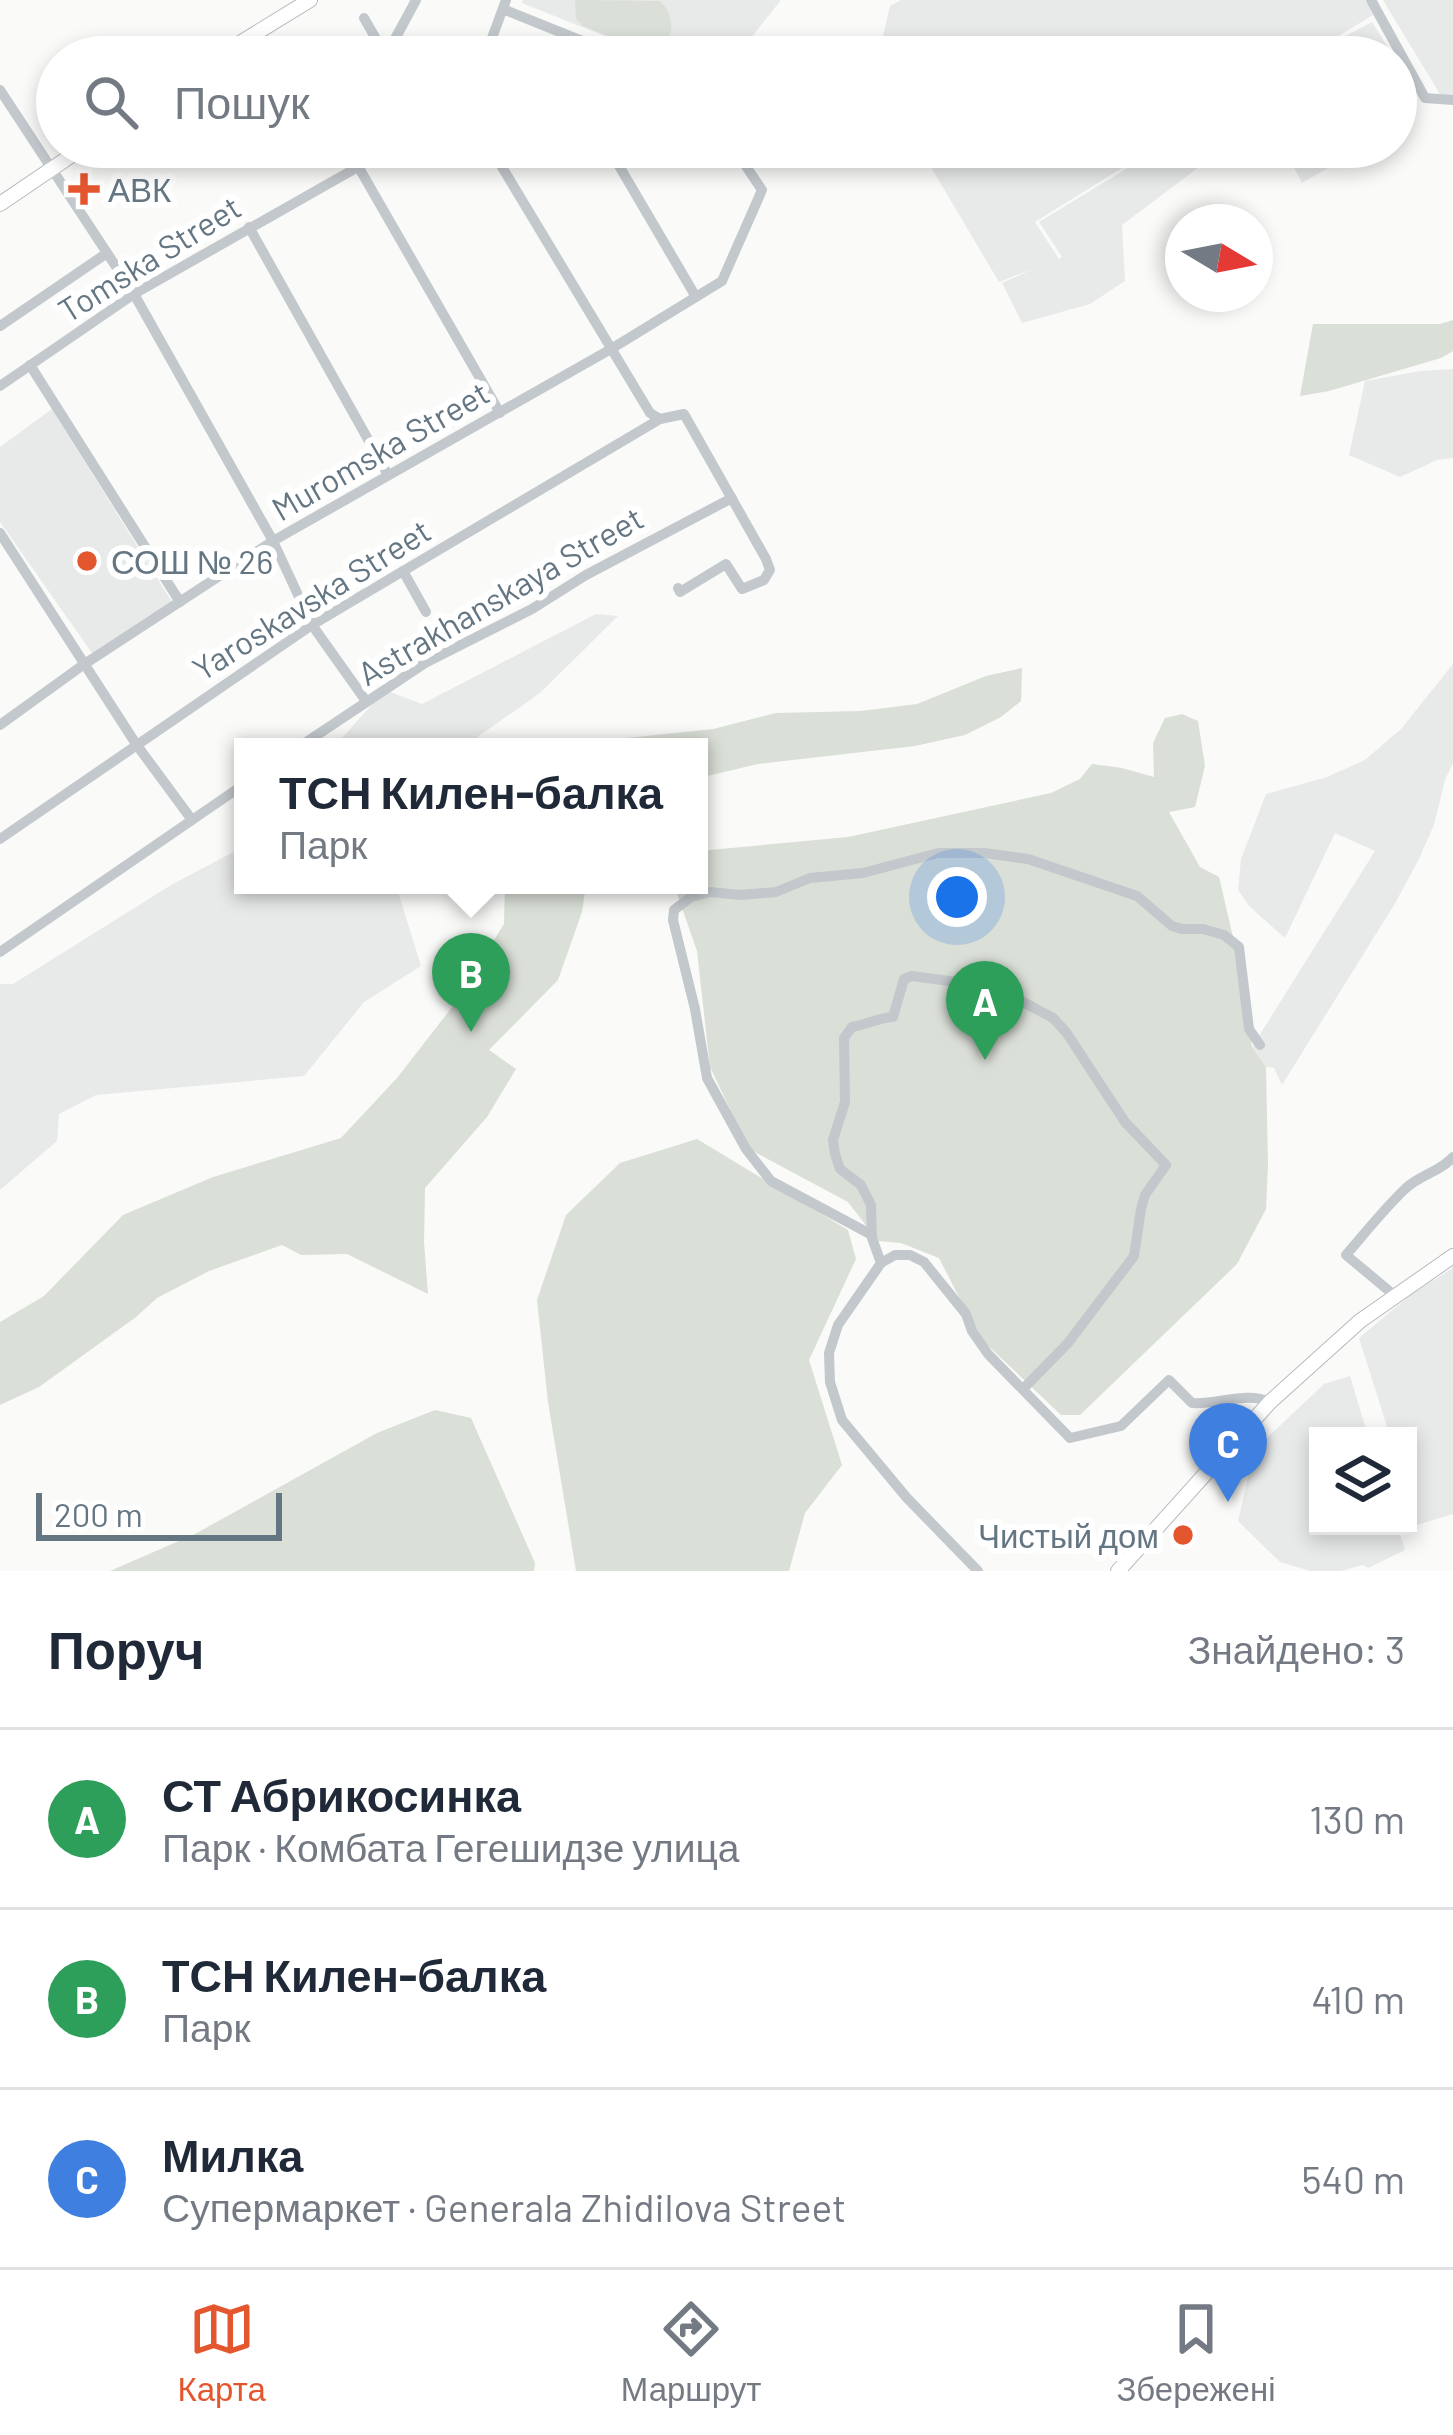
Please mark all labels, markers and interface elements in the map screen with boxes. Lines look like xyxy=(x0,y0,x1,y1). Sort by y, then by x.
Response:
search box xyxy=(36,36,1417,168)
icon: search xyxy=(78,69,144,135)
text: Пошук xyxy=(174,74,310,128)
place label: АВК xyxy=(108,169,172,209)
marker: АВК xyxy=(71,176,97,202)
street label: Tomska Street xyxy=(50,186,248,330)
north arrow xyxy=(1165,204,1273,312)
street label: Muromska Street xyxy=(264,372,496,528)
street label: Astrakhanskaya Street xyxy=(350,497,650,693)
street label: Yaroskavska Street xyxy=(185,510,437,688)
place label: СОШ № 26 xyxy=(111,541,273,581)
marker: СОШ № 26 xyxy=(74,548,100,574)
popup xyxy=(234,738,708,894)
text: ТСН Килен-балка xyxy=(279,764,663,818)
text: Парк xyxy=(279,820,367,867)
your location xyxy=(927,867,987,927)
pin: B xyxy=(432,933,510,1032)
pin: A xyxy=(946,961,1024,1060)
pin: C xyxy=(1189,1403,1267,1502)
map controls xyxy=(1309,1427,1417,1535)
button: layers xyxy=(1309,1427,1417,1535)
scale bar xyxy=(36,1487,282,1540)
text: 200 m xyxy=(54,1494,143,1534)
place label: Чистый дом xyxy=(978,1515,1159,1555)
marker: Чистый дом xyxy=(1170,1522,1196,1548)
text: Поруч xyxy=(48,1618,204,1679)
text: Знайдено: 3 xyxy=(1188,1625,1405,1672)
text: СТ Абрикосинка xyxy=(162,1767,521,1821)
text: A xyxy=(74,1795,100,1842)
text: 130 m xyxy=(1309,1795,1405,1842)
text: Парк · Комбата Гегешидзе улица xyxy=(162,1823,739,1870)
text: ТСН Килен-балка xyxy=(162,1947,546,2001)
text: B xyxy=(75,1975,99,2022)
text: 410 m xyxy=(1311,1975,1405,2022)
text: Парк xyxy=(162,2003,250,2050)
text: Милка xyxy=(162,2127,303,2181)
text: C xyxy=(75,2155,99,2202)
text: 540 m xyxy=(1301,2155,1405,2202)
text: Супермаркет · Generala Zhidilova Street xyxy=(162,2183,846,2230)
tab: Карта xyxy=(177,2296,266,2409)
tab: Маршрут xyxy=(621,2296,761,2409)
tab: Збережені xyxy=(1116,2296,1276,2409)

